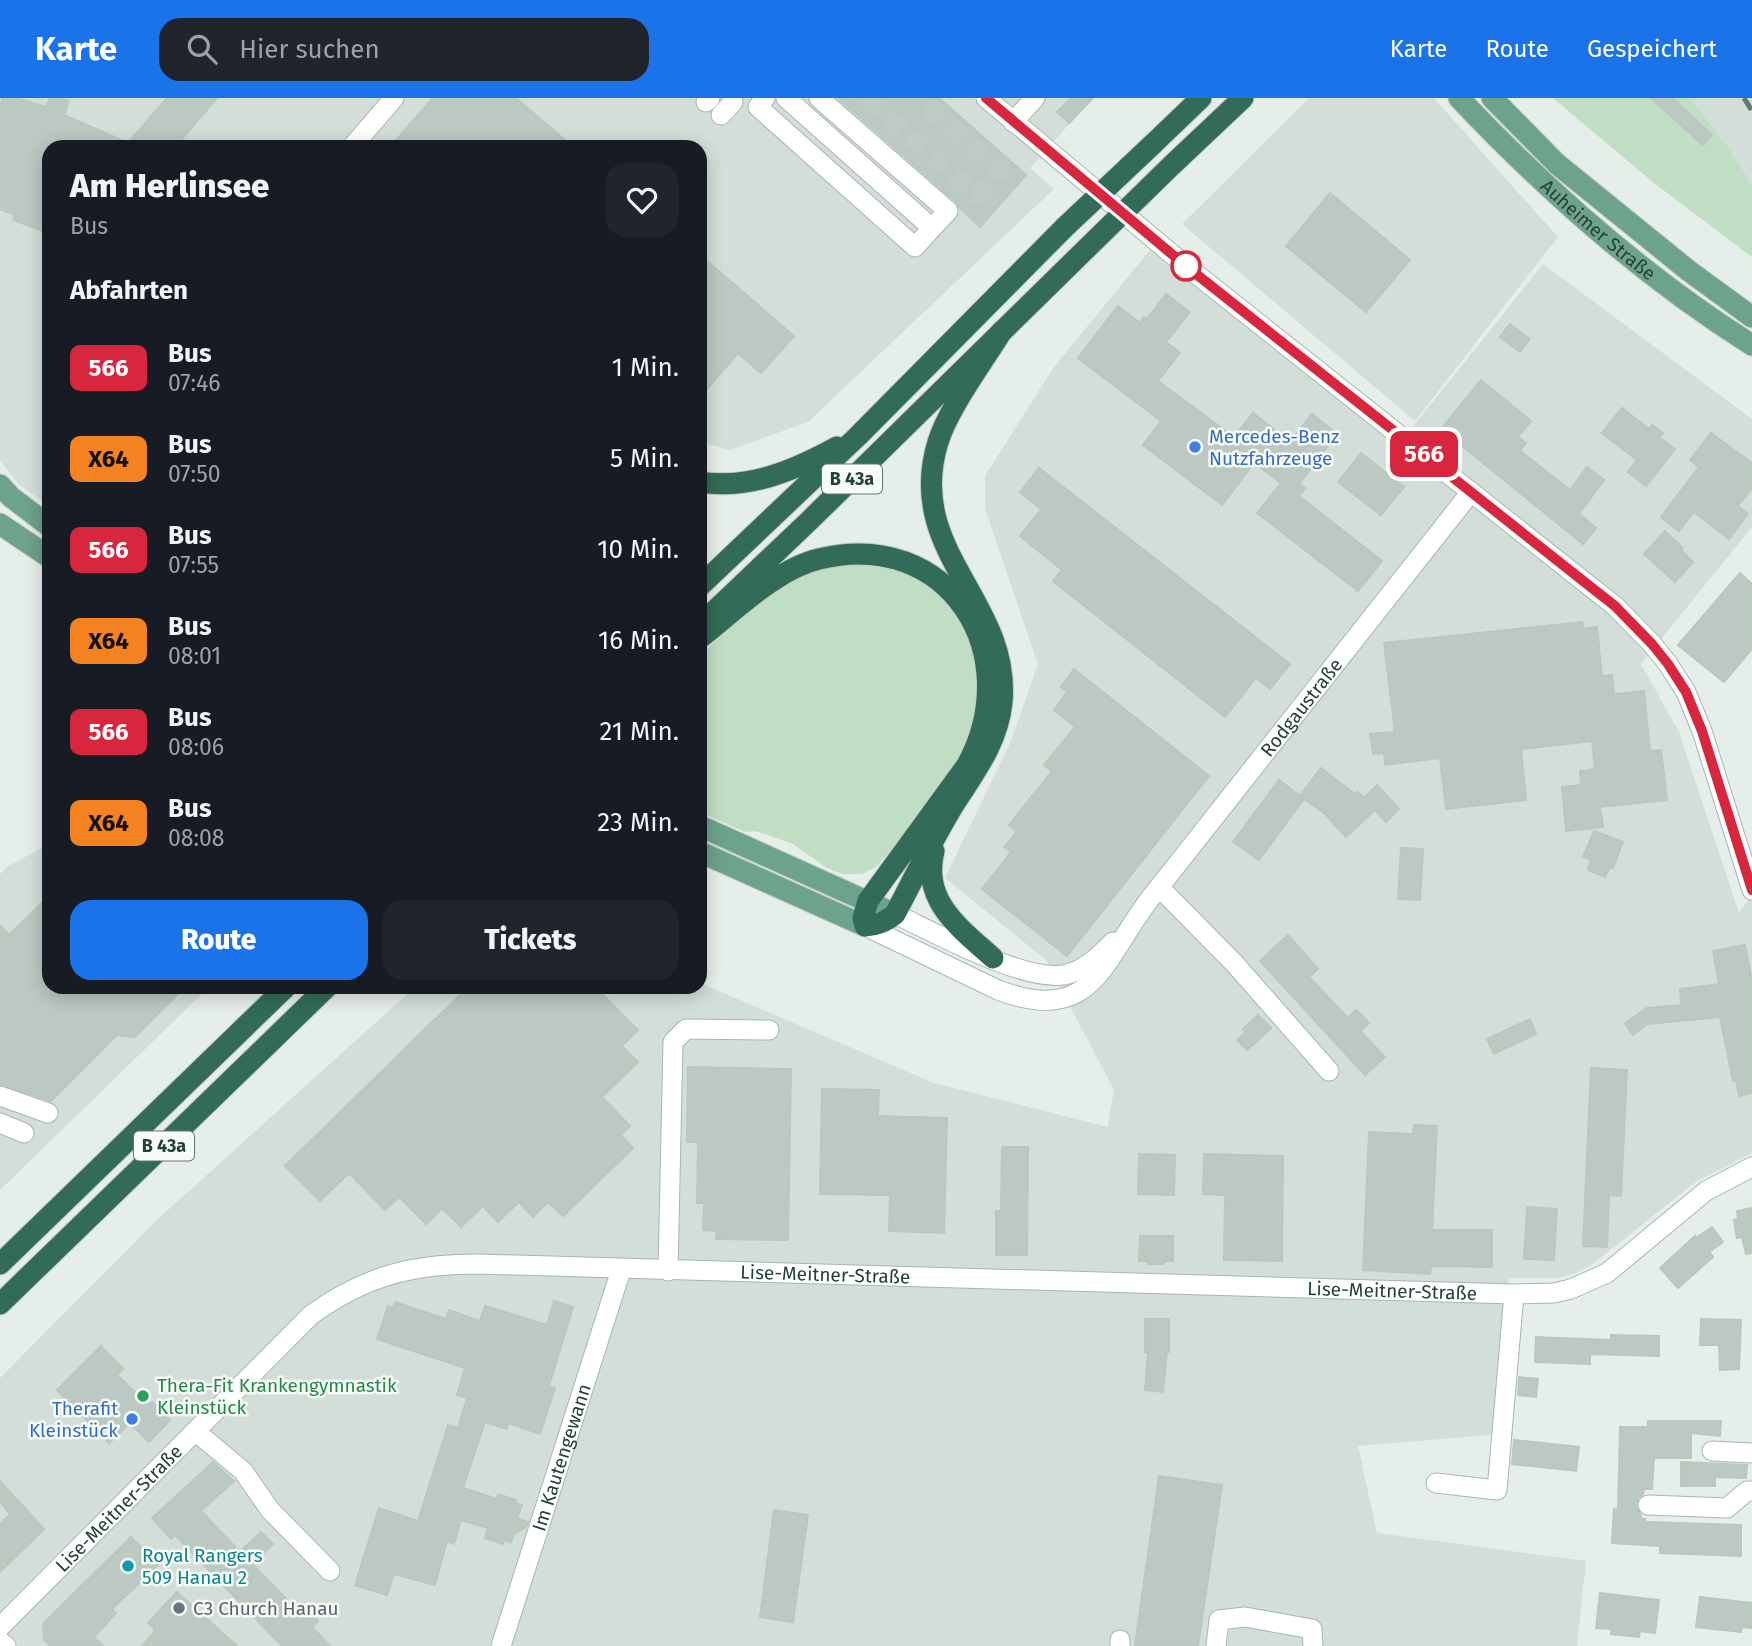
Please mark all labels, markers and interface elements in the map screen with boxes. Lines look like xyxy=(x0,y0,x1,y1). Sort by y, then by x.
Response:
search box xyxy=(159,18,649,81)
text: Karte xyxy=(35,29,117,69)
icon: search xyxy=(183,30,221,68)
text: Hier suchen xyxy=(239,34,380,65)
text: Karte xyxy=(1390,35,1447,63)
text: Route xyxy=(1485,35,1549,63)
text: Gespeichert xyxy=(1587,35,1717,63)
button: heart xyxy=(605,163,679,237)
text: Am Herlinsee xyxy=(70,166,269,206)
street label: Auheimer Straße xyxy=(1536,174,1661,285)
text: Bus xyxy=(70,212,108,240)
unlabelled marker xyxy=(1171,251,1201,281)
text: Abfahrten xyxy=(70,275,188,306)
text: Bus xyxy=(168,338,211,369)
text: 1 Min. xyxy=(612,352,679,383)
text: 566 xyxy=(89,354,128,382)
text: 07:46 xyxy=(168,369,221,397)
place label: Mercedes-Benz Nutzfahrzeuge xyxy=(1209,425,1339,470)
text: Bus xyxy=(168,429,211,460)
line badge: 566 xyxy=(1384,431,1464,477)
marker: Mercedes-Benz Nutzfahrzeuge xyxy=(1187,439,1203,455)
text: 566 xyxy=(1404,440,1444,468)
text: 5 Min. xyxy=(610,443,679,474)
text: X64 xyxy=(88,445,129,473)
text: 07:50 xyxy=(168,460,221,488)
road number: B 43a xyxy=(822,464,882,494)
text: Bus xyxy=(168,520,211,551)
text: 10 Min. xyxy=(597,534,679,565)
text: 566 xyxy=(89,536,128,564)
text: 07:55 xyxy=(168,551,219,579)
text: Bus xyxy=(168,611,211,642)
text: 16 Min. xyxy=(598,625,679,656)
text: X64 xyxy=(88,627,129,655)
text: 08:01 xyxy=(168,642,221,670)
street label: Rodgaustraße xyxy=(1255,653,1347,761)
text: Bus xyxy=(168,702,211,733)
text: 21 Min. xyxy=(600,716,679,747)
text: 566 xyxy=(89,718,128,746)
text: 08:06 xyxy=(168,733,224,761)
text: Bus xyxy=(168,793,211,824)
text: 23 Min. xyxy=(597,807,679,838)
text: X64 xyxy=(88,809,129,837)
text: 08:08 xyxy=(168,824,225,852)
button: Route xyxy=(70,900,368,980)
button: Tickets xyxy=(382,900,679,980)
road number: B 43a xyxy=(134,1132,194,1161)
street label: Lise-Meitner-Straße xyxy=(740,1260,911,1288)
street label: Lise-Meitner-Straße xyxy=(1307,1277,1477,1304)
place label: Thera-Fit Krankengymnastik Kleinstück xyxy=(157,1374,397,1419)
street label: Im Kautengewann xyxy=(527,1381,595,1534)
marker: Thera-Fit Krankengymnastik Kleinstück xyxy=(135,1388,151,1404)
place label: Therafit Kleinstück xyxy=(29,1397,118,1442)
marker: Therafit Kleinstück xyxy=(124,1411,140,1427)
street label: Lise-Meitner-Straße xyxy=(50,1440,187,1576)
place label: Royal Rangers 509 Hanau 2 xyxy=(142,1544,263,1589)
marker: Royal Rangers 509 Hanau 2 xyxy=(120,1558,136,1574)
place label: C3 Church Hanau xyxy=(193,1597,339,1620)
marker: C3 Church Hanau xyxy=(171,1600,187,1616)

